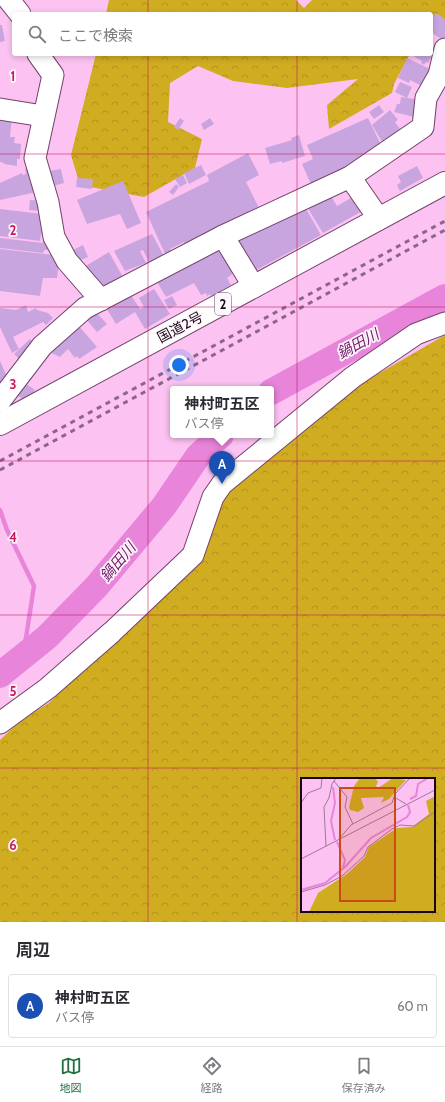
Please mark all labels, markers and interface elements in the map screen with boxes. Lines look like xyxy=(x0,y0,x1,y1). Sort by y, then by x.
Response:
search box xyxy=(12,12,433,56)
icon: search xyxy=(26,23,48,45)
text: ここで検索 xyxy=(58,27,133,45)
text: 1 xyxy=(11,68,15,84)
text: 2 xyxy=(10,222,17,238)
road number: 2 xyxy=(215,293,231,315)
street label: 国道2号 xyxy=(154,307,206,347)
water label: 鍋田川 xyxy=(334,324,384,363)
your location xyxy=(169,355,189,375)
text: 3 xyxy=(9,376,17,392)
popup xyxy=(170,386,274,438)
text: 神村町五区 xyxy=(184,395,260,413)
text: バス停 xyxy=(184,415,224,431)
pin: A xyxy=(209,451,235,484)
text: 4 xyxy=(9,529,17,545)
water label: 鍋田川 xyxy=(97,537,141,585)
text: 5 xyxy=(10,683,17,699)
inset map xyxy=(301,778,435,912)
text: 6 xyxy=(9,837,17,853)
text: 周辺 xyxy=(16,940,50,960)
text: 神村町五区 xyxy=(55,989,130,1007)
text: A xyxy=(26,998,34,1014)
text: 60 m xyxy=(397,998,428,1014)
text: バス停 xyxy=(55,1009,94,1025)
tab: 地図 xyxy=(60,1055,82,1095)
tab: 経路 xyxy=(201,1055,223,1095)
tab: 保存済み xyxy=(342,1055,386,1095)

